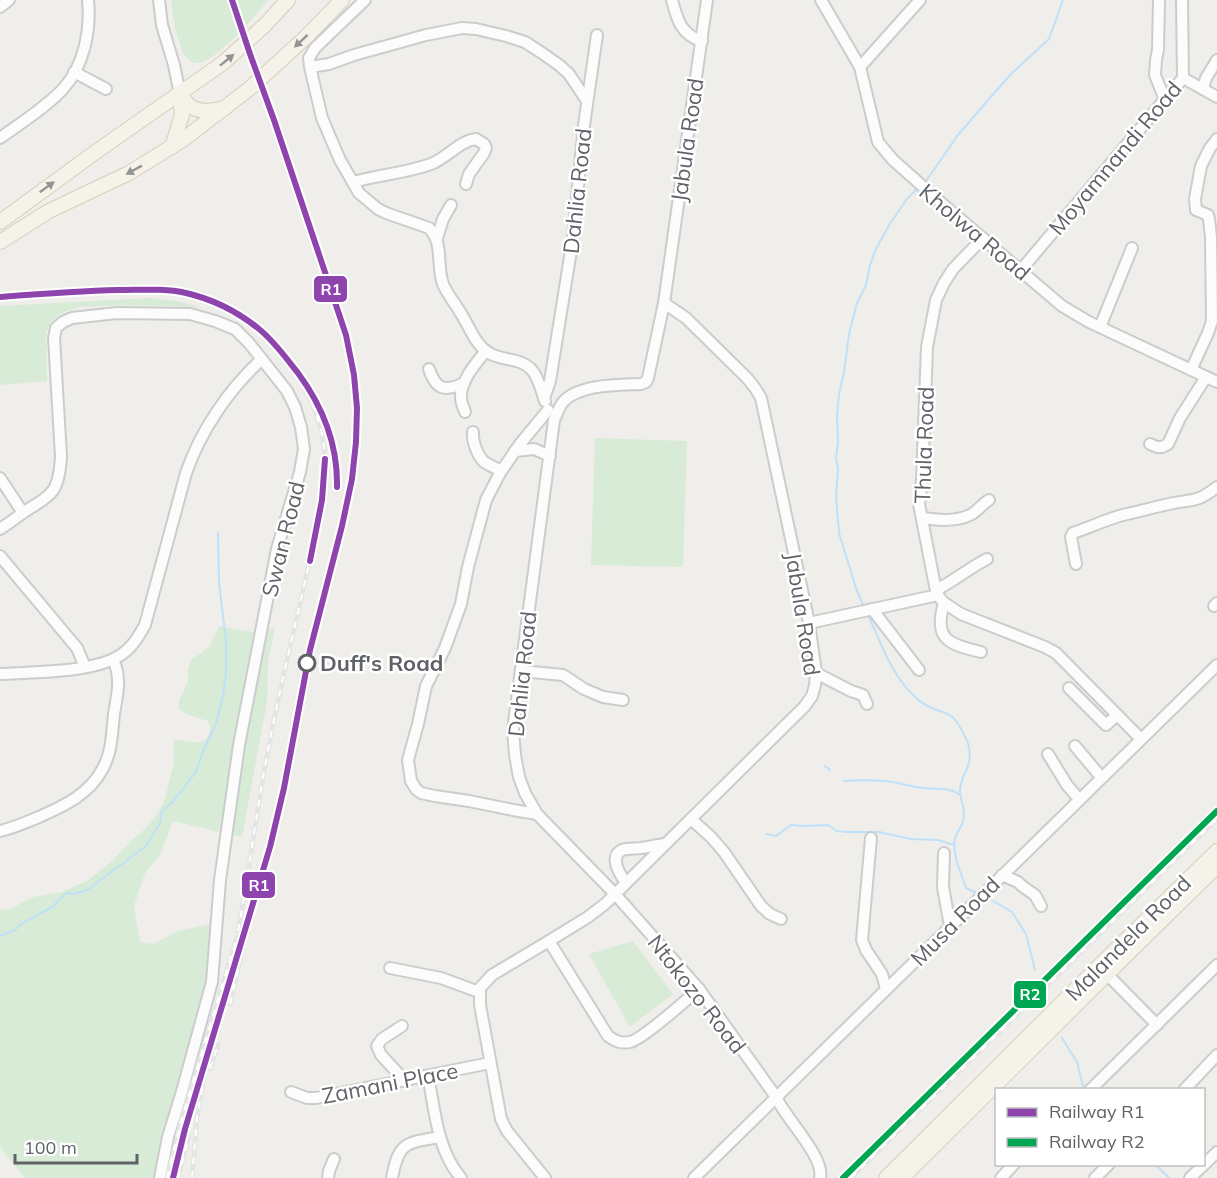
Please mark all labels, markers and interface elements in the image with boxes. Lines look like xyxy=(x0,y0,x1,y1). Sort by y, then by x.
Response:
one-way arrow xyxy=(295,34,309,48)
one-way arrow xyxy=(219,53,235,66)
street label: Moyamnandi Road xyxy=(1042,75,1188,241)
street label: Jabula Road xyxy=(664,76,710,204)
street label: Dahlia Road xyxy=(556,127,598,255)
one-way arrow xyxy=(125,165,142,175)
street label: Kholwa Road xyxy=(914,177,1036,287)
one-way arrow xyxy=(39,181,55,193)
line badge: R1 xyxy=(313,275,348,303)
text: R1 xyxy=(321,279,341,299)
street label: Thula Road xyxy=(908,386,940,504)
street label: Swan Road xyxy=(255,478,311,600)
street label: Jabula Road xyxy=(779,550,827,678)
street label: Dahlia Road xyxy=(501,610,543,738)
place label: Duff's Road xyxy=(320,649,443,677)
marker: Duff's Road xyxy=(298,654,316,672)
street label: Malandela Road xyxy=(1059,869,1197,1007)
street label: Musa Road xyxy=(904,870,1006,972)
line badge: R1 xyxy=(241,871,276,899)
text: R1 xyxy=(249,875,269,895)
street label: Ntokozo Road xyxy=(642,929,752,1059)
line badge: R2 xyxy=(1013,980,1047,1009)
text: R2 xyxy=(1020,984,1040,1004)
street label: Zamani Place xyxy=(320,1056,460,1110)
legend xyxy=(995,1088,1205,1166)
text: Railway R1 xyxy=(1049,1100,1144,1123)
scale bar xyxy=(15,1127,136,1165)
text: Railway R2 xyxy=(1049,1130,1144,1153)
text: 100 m xyxy=(24,1136,77,1159)

